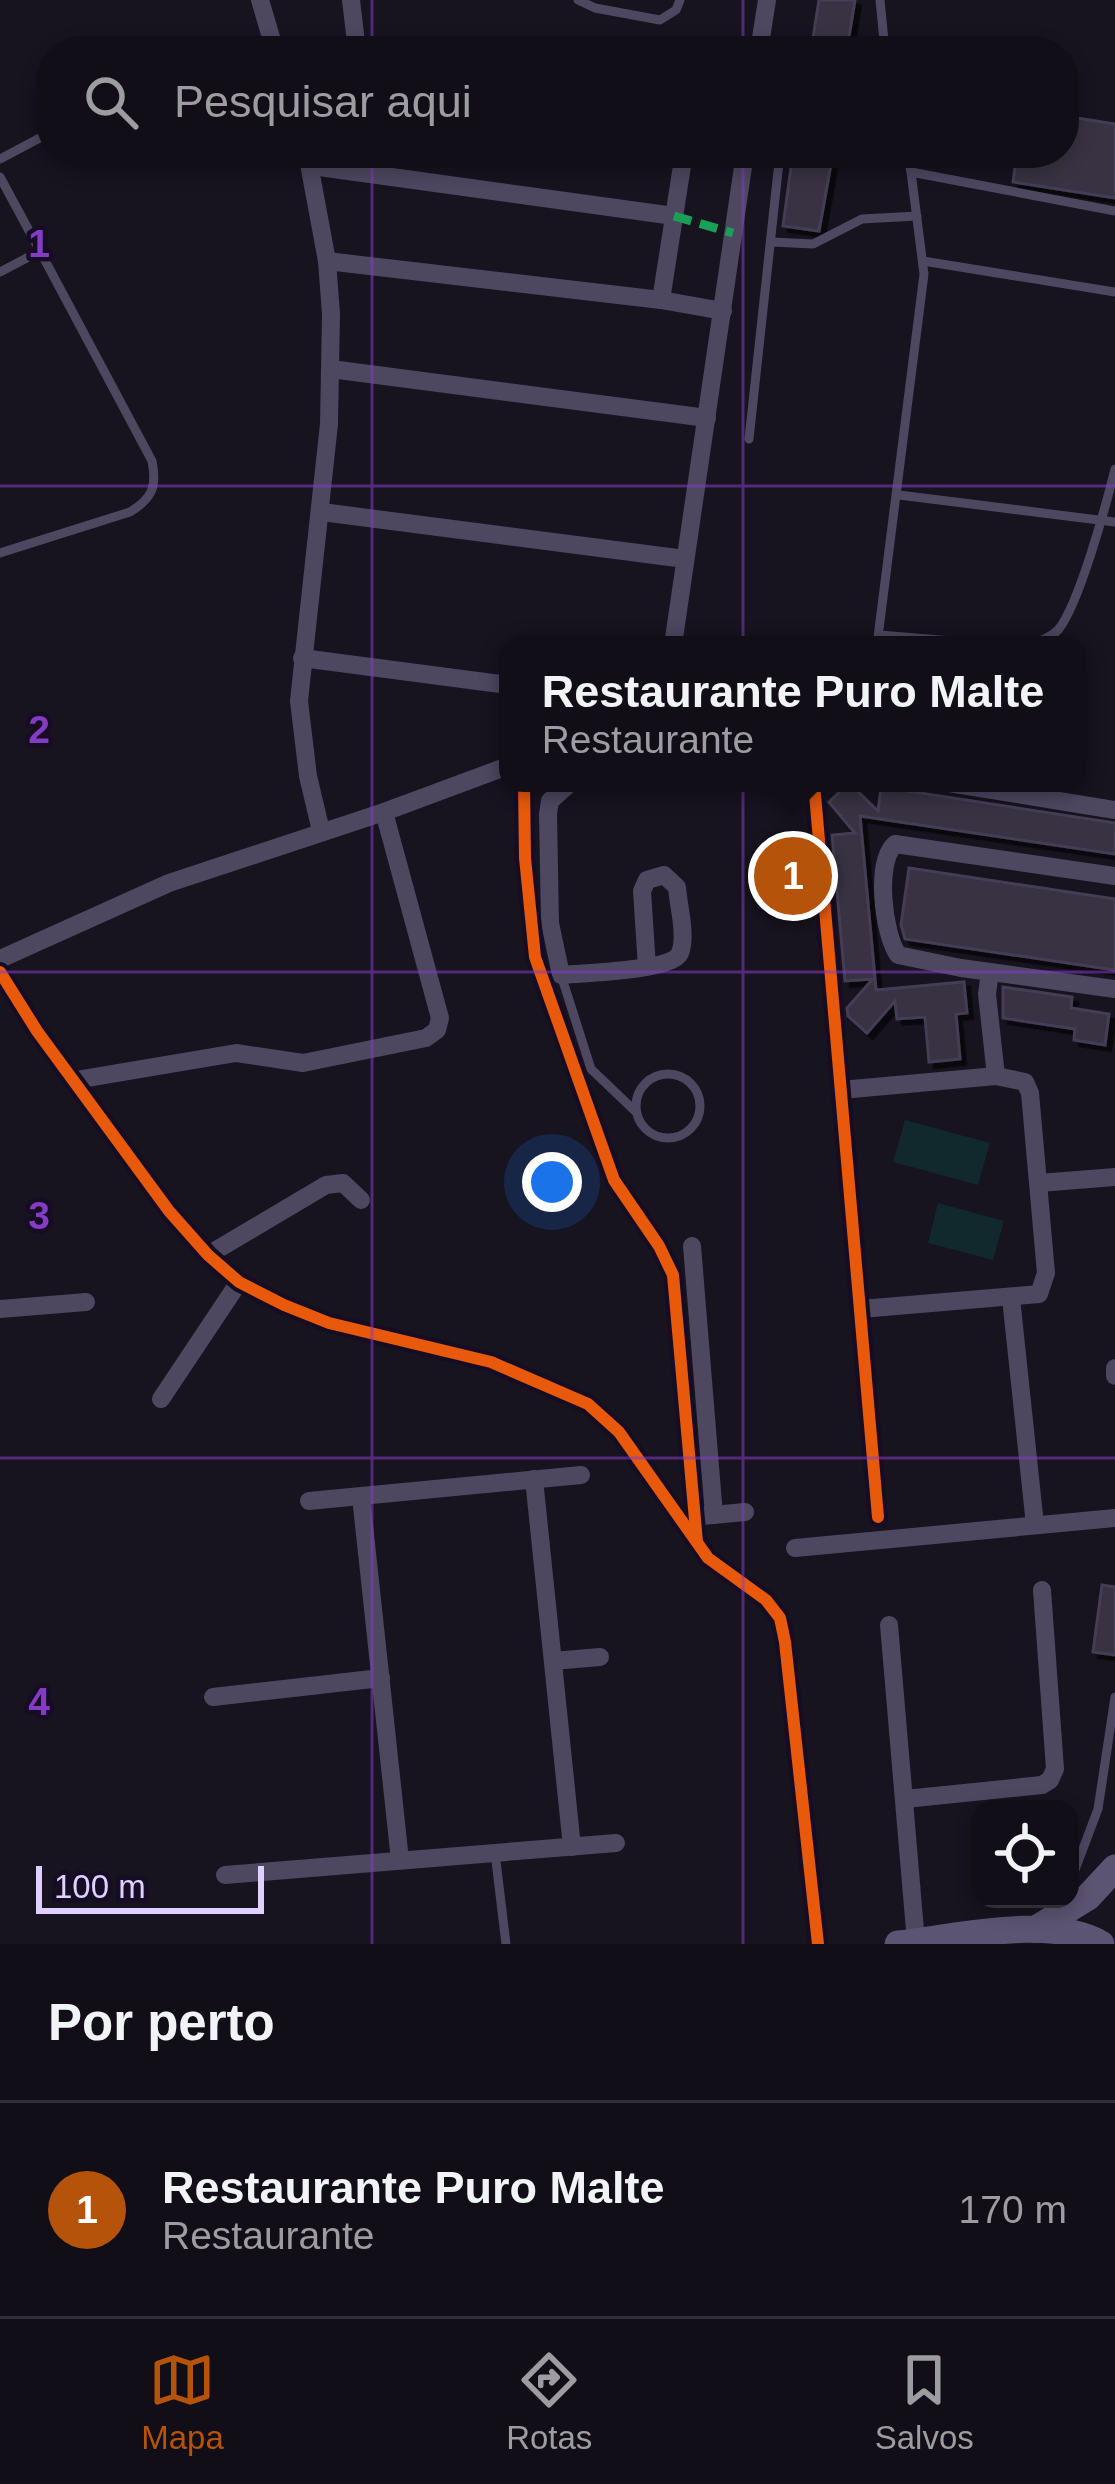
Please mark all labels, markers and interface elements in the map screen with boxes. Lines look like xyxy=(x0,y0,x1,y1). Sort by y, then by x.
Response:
search box xyxy=(36,36,1079,168)
icon: search xyxy=(78,69,144,135)
text: Pesquisar aqui xyxy=(174,76,472,127)
text: 1 xyxy=(28,222,50,265)
popup xyxy=(499,636,1087,792)
text: Restaurante Puro Malte xyxy=(542,666,1044,717)
text: 2 xyxy=(28,708,50,751)
text: Restaurante xyxy=(542,718,754,761)
pin: 1 xyxy=(754,831,832,921)
your location xyxy=(522,1152,582,1212)
text: 3 xyxy=(28,1194,50,1237)
text: 4 xyxy=(28,1680,50,1723)
map controls xyxy=(971,1800,1079,1908)
button: locate xyxy=(971,1800,1079,1908)
scale bar xyxy=(36,1860,264,1913)
text: 100 m xyxy=(54,1868,146,1905)
text: Por perto xyxy=(48,1994,275,2051)
text: Restaurante Puro Malte xyxy=(162,2162,665,2213)
text: 1 xyxy=(76,2188,98,2231)
text: 170 m xyxy=(959,2188,1067,2231)
text: Restaurante xyxy=(162,2214,374,2257)
tab: Mapa xyxy=(141,2347,224,2457)
tab: Rotas xyxy=(506,2347,592,2457)
tab: Salvos xyxy=(875,2347,974,2457)

